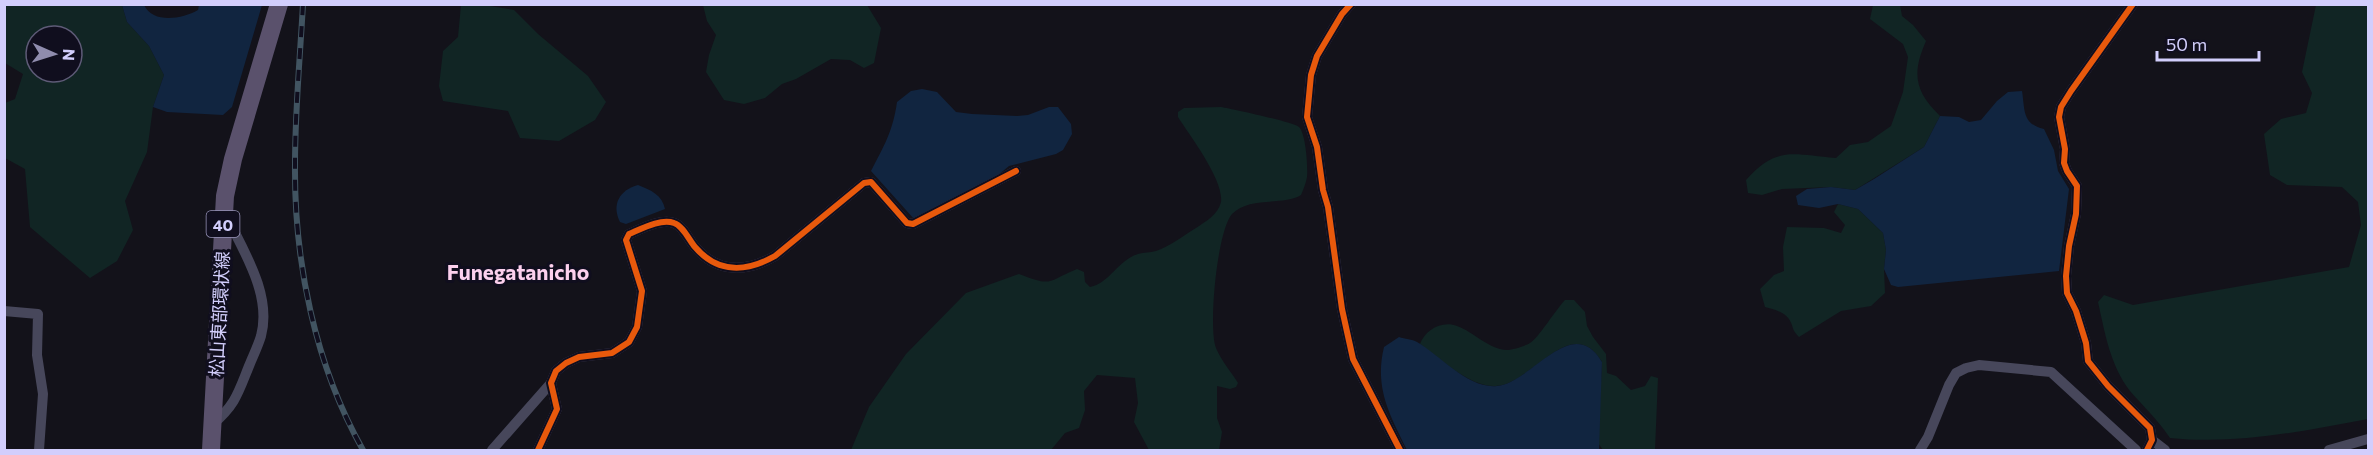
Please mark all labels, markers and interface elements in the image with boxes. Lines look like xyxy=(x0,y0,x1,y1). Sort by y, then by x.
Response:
north arrow xyxy=(24,24,84,84)
scale bar xyxy=(2157,24,2259,62)
text: 50 m xyxy=(2166,33,2207,55)
text: N xyxy=(60,48,79,61)
road number: 40 xyxy=(206,211,240,237)
street label: 松山東部環状線 xyxy=(205,251,233,377)
district label: Funegatanicho xyxy=(447,259,589,284)

